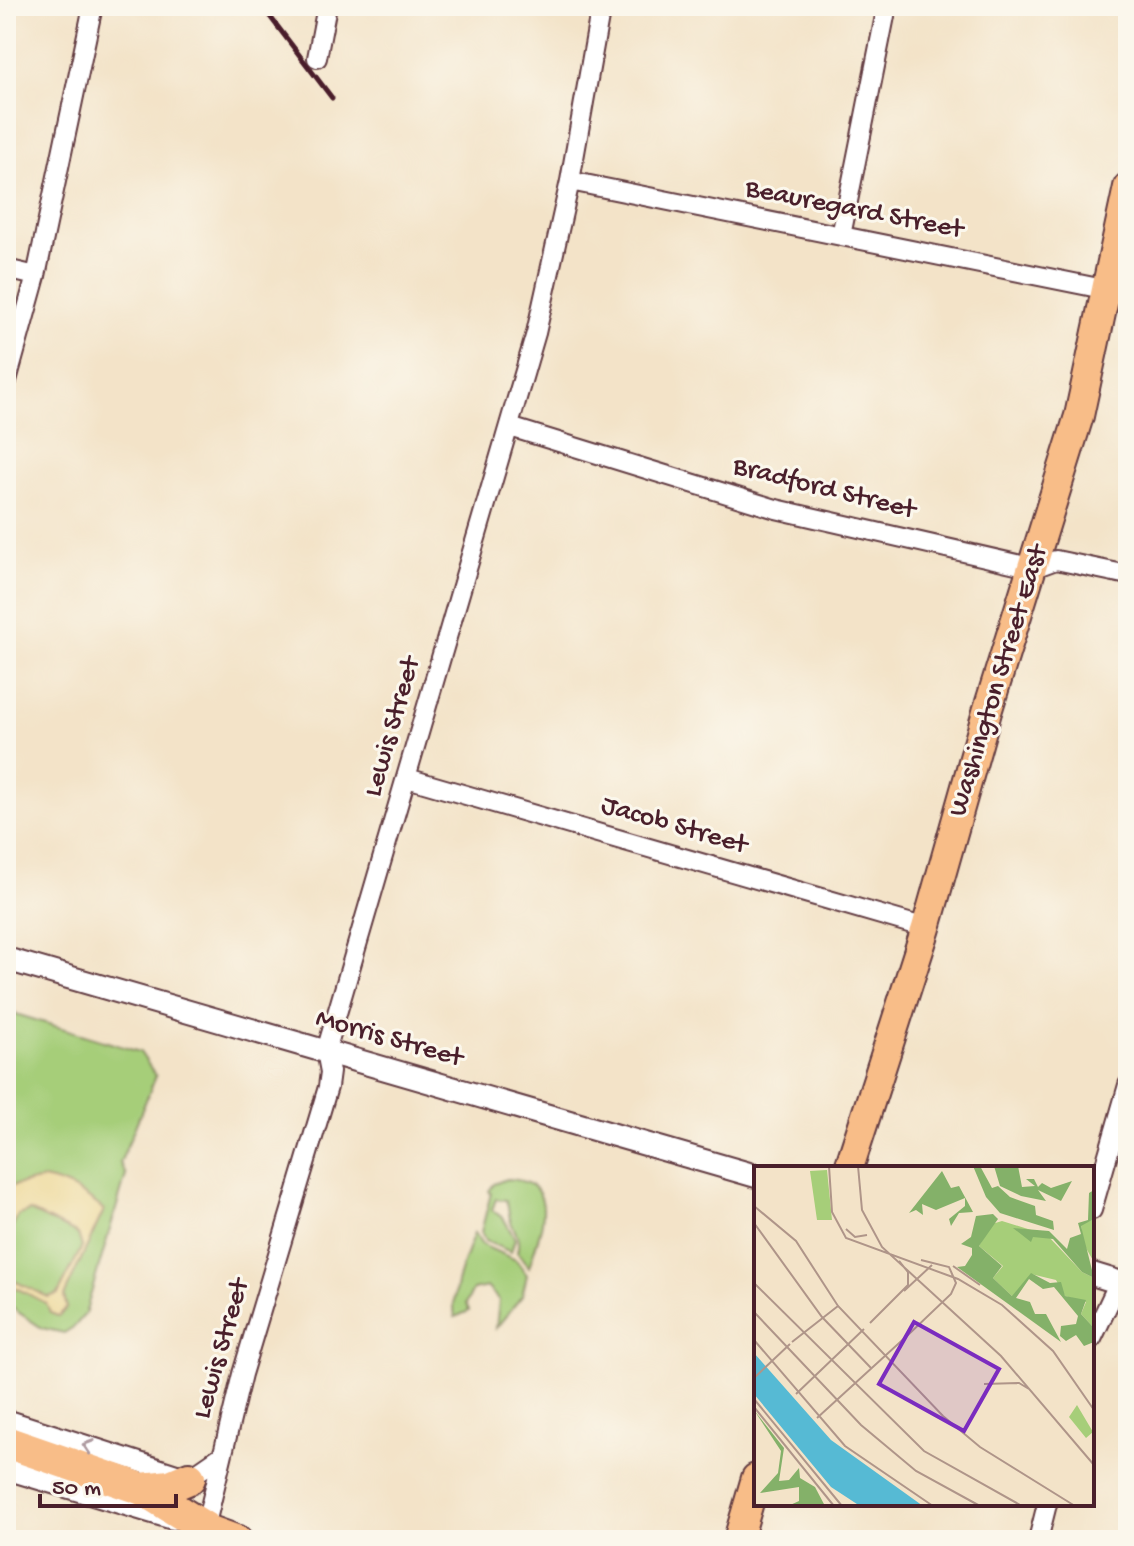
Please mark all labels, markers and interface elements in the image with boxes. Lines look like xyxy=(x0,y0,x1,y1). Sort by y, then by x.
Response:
street label: Beauregard Street xyxy=(741,173,968,248)
street label: Bradford Street xyxy=(728,450,921,528)
street label: Washington Street East xyxy=(942,539,1057,821)
street label: Lewis Street xyxy=(357,651,429,801)
street label: Jacob Street xyxy=(597,789,753,863)
street label: Morris Street xyxy=(312,1002,469,1076)
inset map xyxy=(754,1166,1094,1506)
street label: Lewis Street xyxy=(186,1273,258,1423)
one-way arrow xyxy=(82,1439,96,1455)
scale bar xyxy=(40,1458,176,1508)
text: 50 m xyxy=(52,1475,101,1504)

